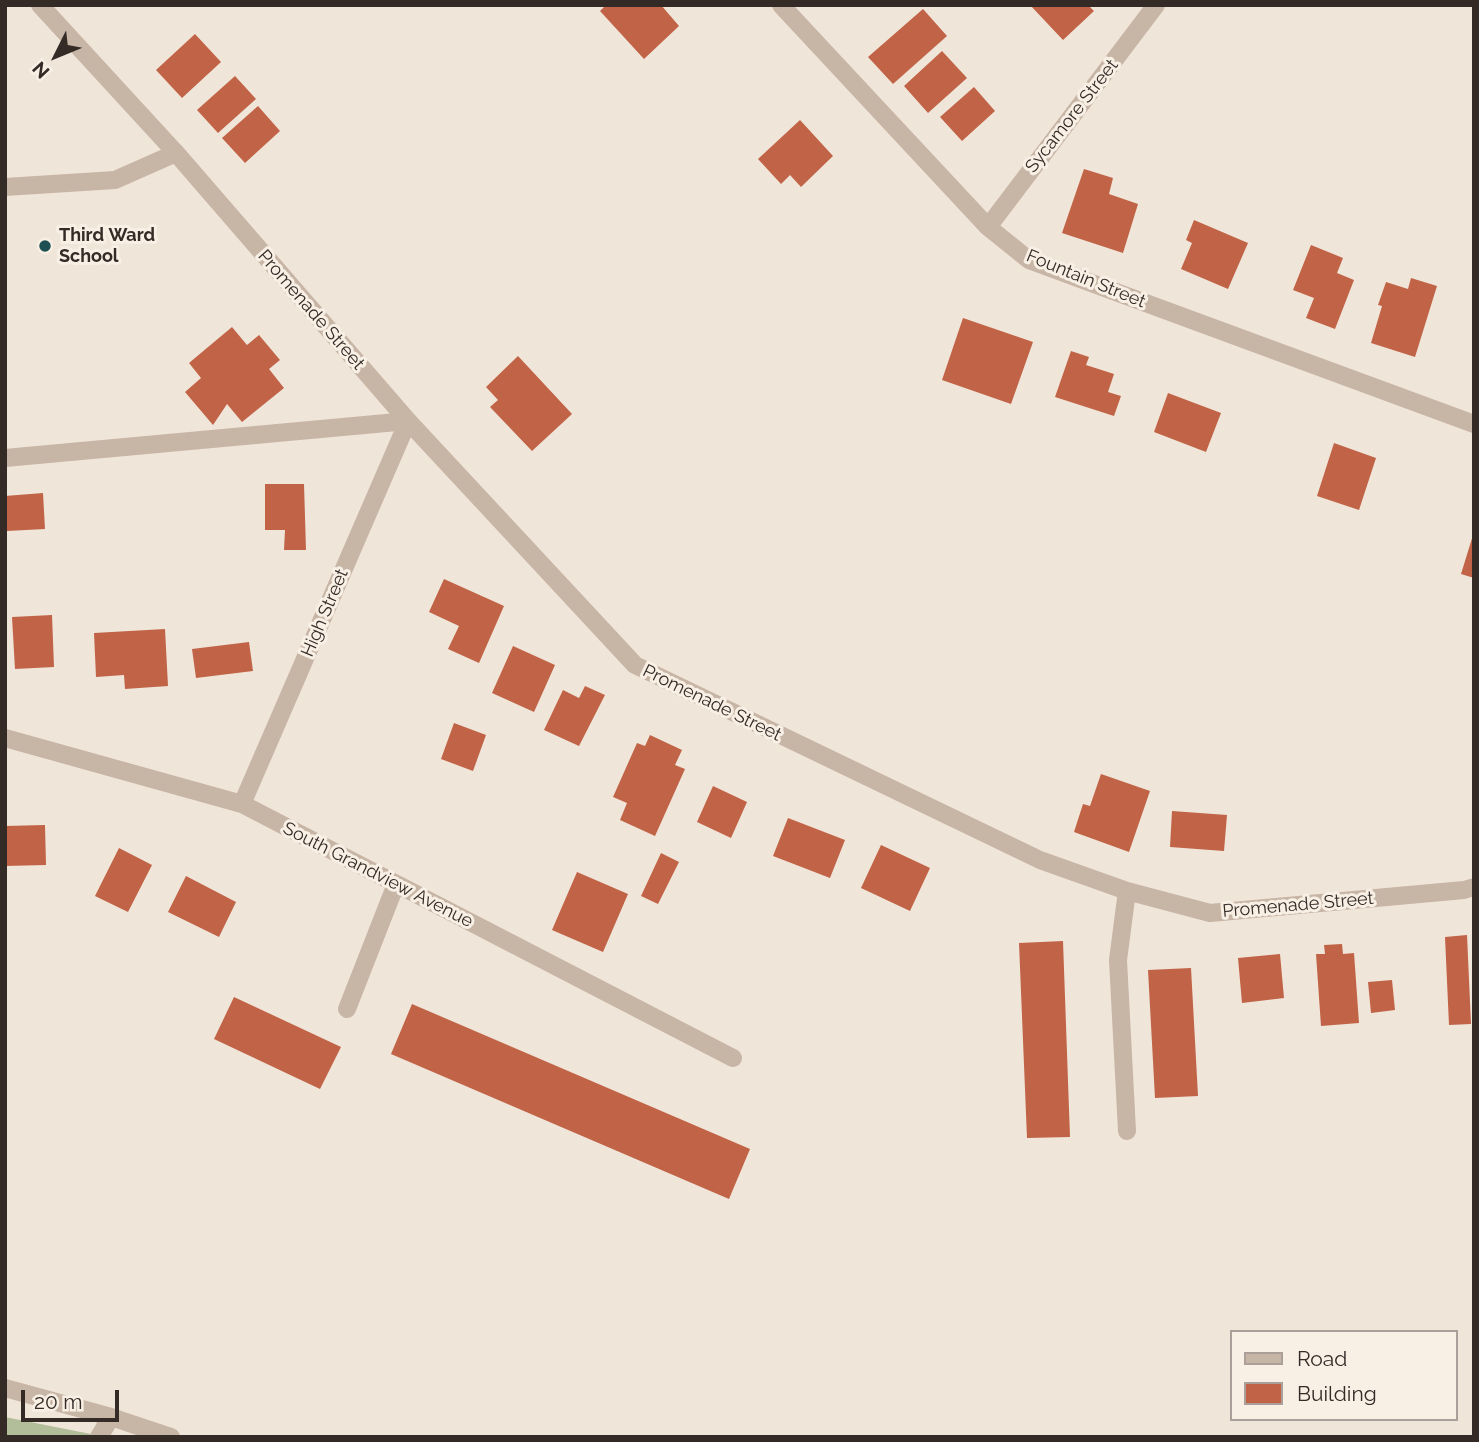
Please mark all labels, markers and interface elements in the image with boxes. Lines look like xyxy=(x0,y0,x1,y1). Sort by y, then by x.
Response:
north arrow xyxy=(21,21,91,91)
street label: Sycamore Street xyxy=(1021,55,1123,177)
text: N xyxy=(28,58,54,83)
place label: Third Ward School xyxy=(59,225,155,268)
marker: Third Ward School xyxy=(37,238,53,254)
street label: Fountain Street xyxy=(1023,245,1149,313)
street label: Promenade Street xyxy=(253,246,369,374)
street label: High Street xyxy=(297,566,353,660)
street label: Promenade Street xyxy=(639,660,785,746)
street label: South Grandview Avenue xyxy=(279,818,477,932)
street label: Promenade Street xyxy=(1222,888,1374,922)
legend xyxy=(1230,1330,1458,1421)
text: Road xyxy=(1297,1346,1347,1371)
scale bar xyxy=(24,1376,122,1420)
text: Building xyxy=(1297,1381,1377,1406)
text: 20 m xyxy=(34,1389,82,1414)

